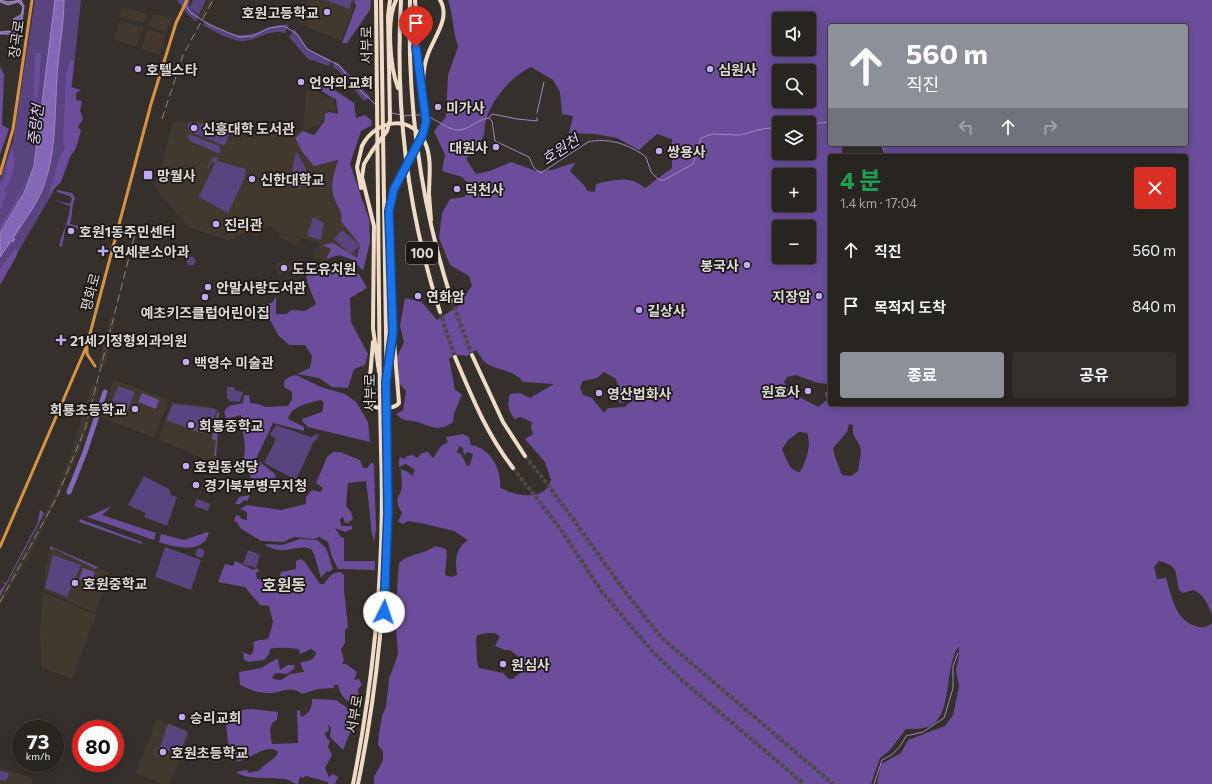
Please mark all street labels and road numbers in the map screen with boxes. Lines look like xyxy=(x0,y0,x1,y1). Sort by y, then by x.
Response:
street label: 장곡로 xyxy=(5,19,27,59)
street label: 서부로 xyxy=(357,25,375,64)
road number: 100 xyxy=(406,242,438,264)
street label: 평화로 xyxy=(77,271,103,313)
street label: 서부로 xyxy=(361,374,378,412)
street label: 서부로 xyxy=(342,693,366,735)

